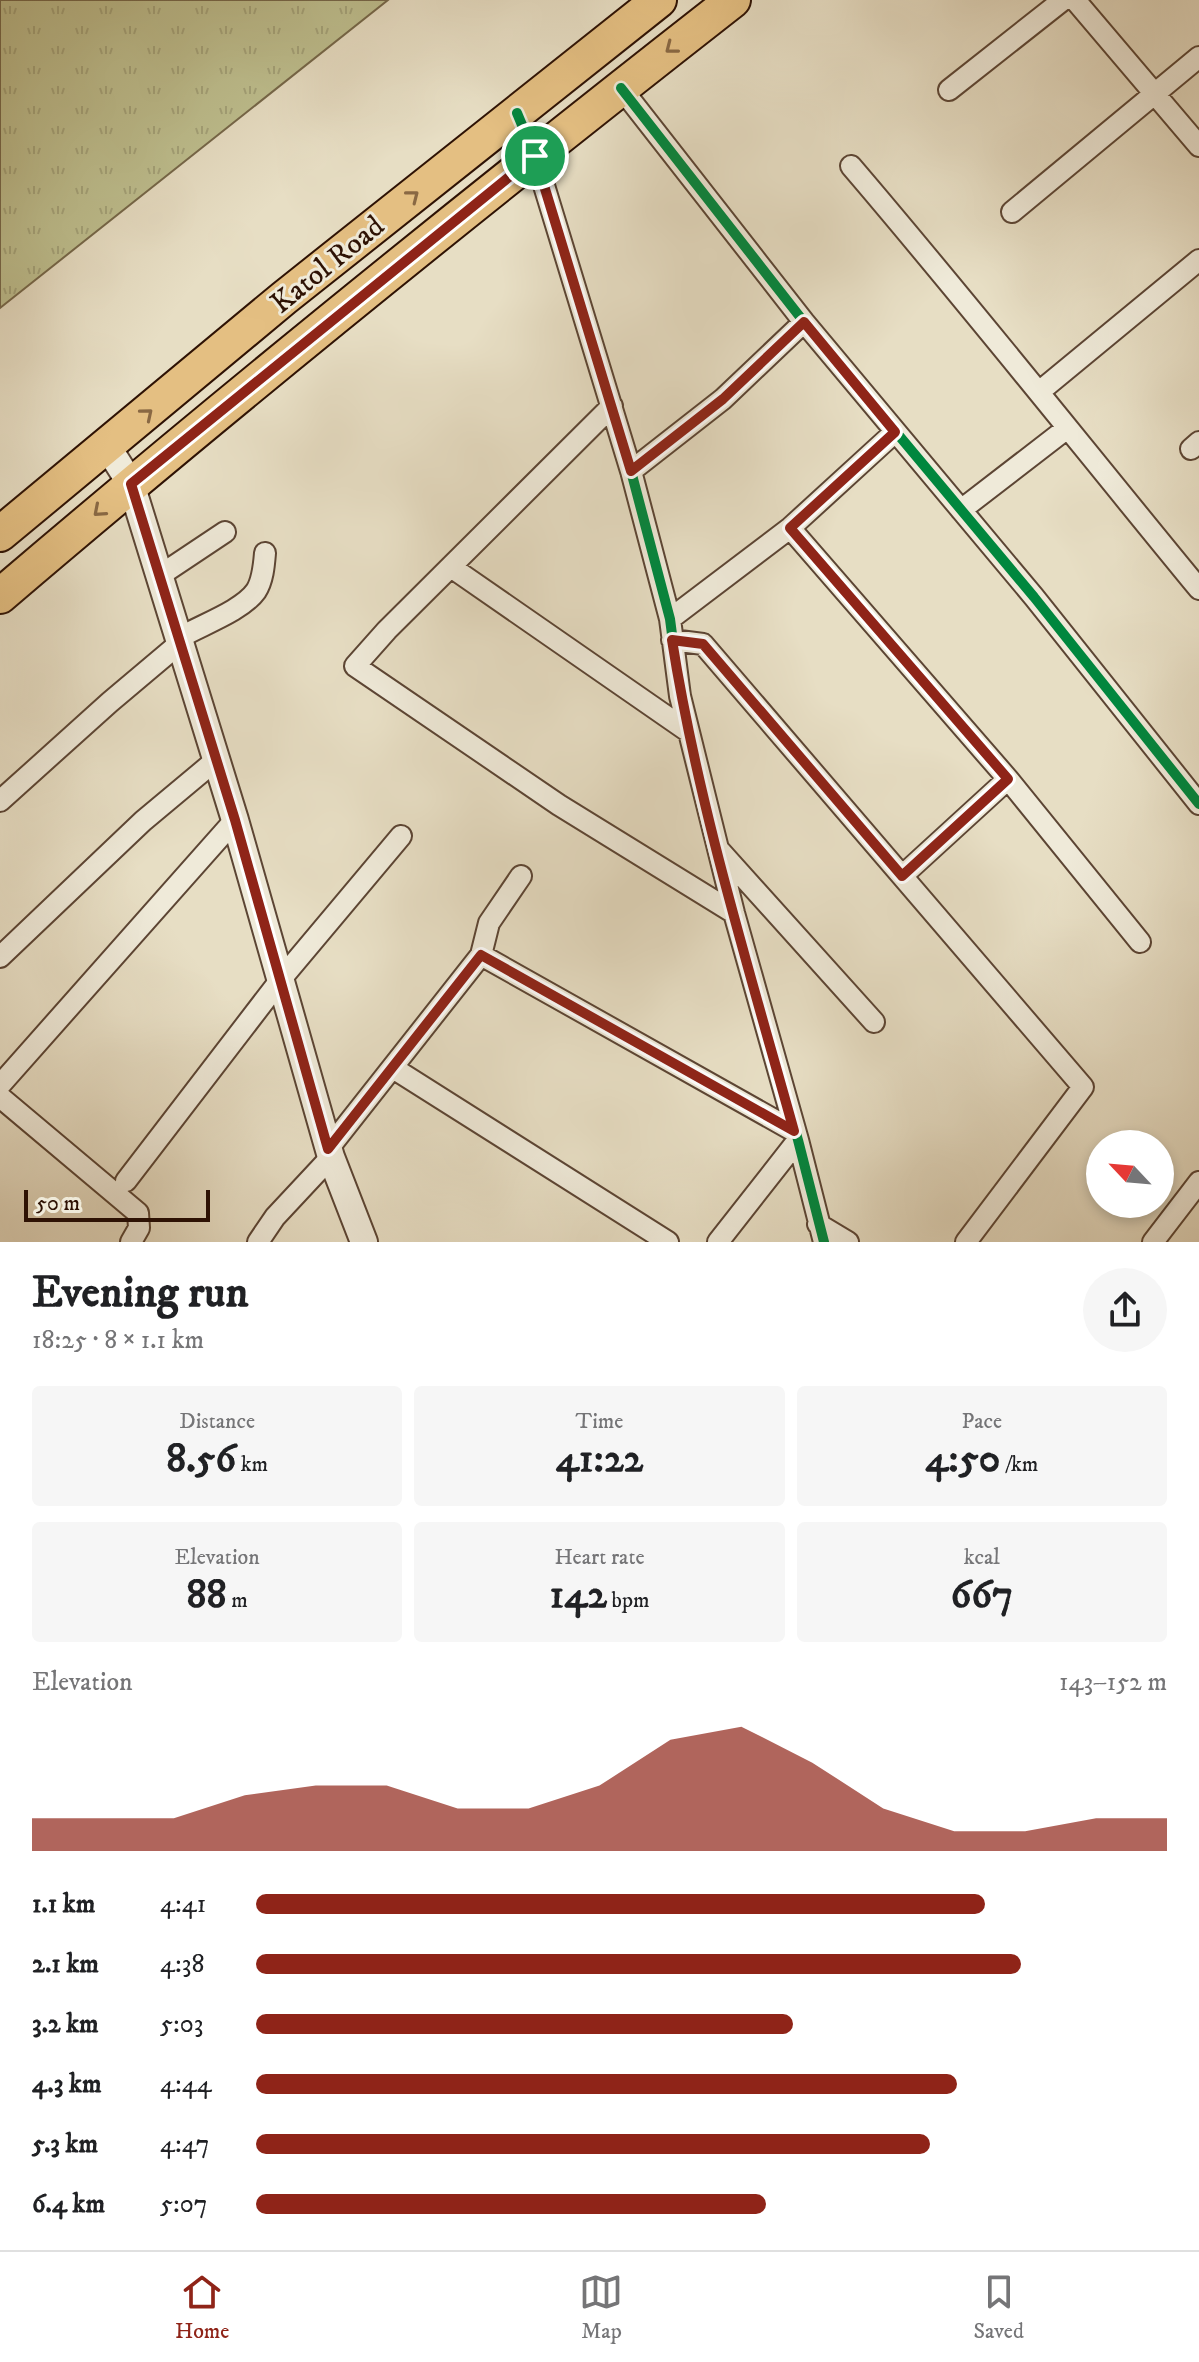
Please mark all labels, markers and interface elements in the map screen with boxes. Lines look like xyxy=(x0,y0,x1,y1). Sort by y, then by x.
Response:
one-way arrow xyxy=(665,39,680,53)
pin xyxy=(501,122,569,190)
icon: arrive xyxy=(513,134,557,178)
one-way arrow xyxy=(404,192,419,206)
street label: Katol Road xyxy=(264,208,392,322)
one-way arrow xyxy=(137,409,152,424)
one-way arrow xyxy=(94,501,109,516)
north arrow xyxy=(1086,1130,1174,1218)
map controls xyxy=(1086,1130,1174,1218)
scale bar xyxy=(24,1186,210,1222)
text: 50 m xyxy=(36,1190,80,1217)
text: Evening run xyxy=(32,1266,249,1321)
button: share xyxy=(1083,1268,1167,1352)
text: 18:25 · 8 × 1.1 km xyxy=(32,1324,204,1357)
text: Distance xyxy=(179,1408,255,1435)
text: Time xyxy=(576,1408,623,1435)
text: Pace xyxy=(961,1408,1002,1435)
text: 8.56 xyxy=(166,1435,236,1485)
text: 41:22 xyxy=(556,1435,643,1485)
text: 4:50 xyxy=(925,1435,1000,1485)
text: km xyxy=(236,1451,268,1478)
text: /km xyxy=(1000,1451,1038,1478)
text: Elevation xyxy=(175,1544,260,1571)
text: Heart rate xyxy=(554,1544,645,1571)
text: kcal xyxy=(964,1544,1000,1571)
text: 88 xyxy=(187,1571,227,1621)
text: 142 xyxy=(550,1571,607,1621)
text: 667 xyxy=(950,1571,1013,1621)
text: m xyxy=(227,1587,248,1614)
text: bpm xyxy=(607,1587,649,1614)
text: Elevation xyxy=(32,1666,133,1699)
text: 143–152 m xyxy=(1059,1666,1167,1699)
text: 1.1 km xyxy=(32,1888,95,1921)
text: 4:41 xyxy=(160,1888,206,1921)
text: 2.1 km xyxy=(32,1948,99,1981)
text: 4:38 xyxy=(160,1948,204,1981)
text: 3.2 km xyxy=(32,2008,99,2041)
text: 5:03 xyxy=(160,2008,203,2041)
text: 4.3 km xyxy=(32,2068,101,2101)
text: 4:44 xyxy=(160,2068,212,2101)
text: 5.3 km xyxy=(32,2128,98,2161)
text: 4:47 xyxy=(160,2128,210,2161)
text: 6.4 km xyxy=(32,2188,105,2221)
text: 5:07 xyxy=(160,2188,207,2221)
tab: Home xyxy=(175,2270,229,2345)
tab: Map xyxy=(579,2270,623,2345)
tab: Saved xyxy=(973,2270,1024,2345)

